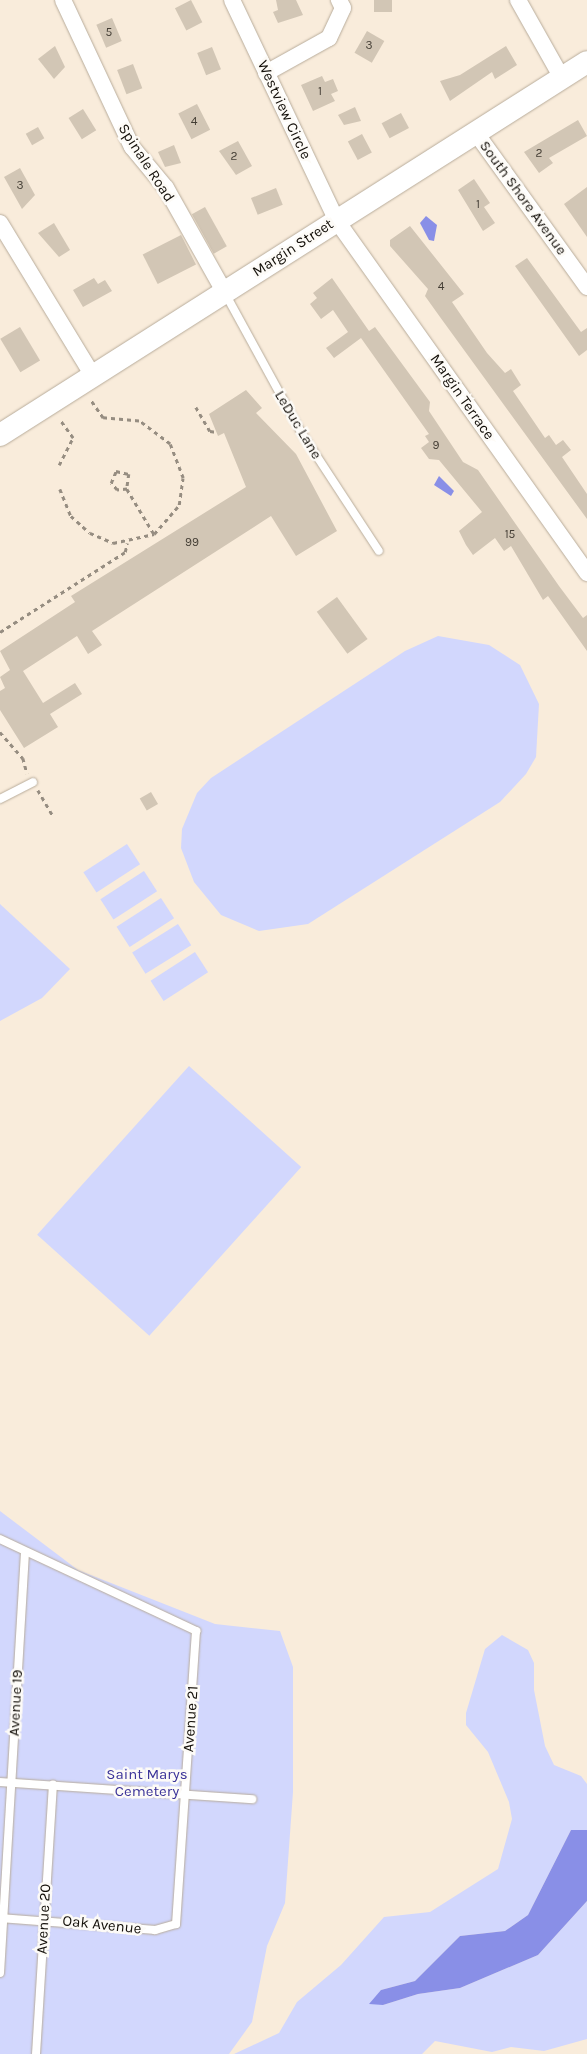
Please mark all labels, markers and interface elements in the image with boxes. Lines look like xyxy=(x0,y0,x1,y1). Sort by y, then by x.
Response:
house number: 5 xyxy=(106,26,112,40)
house number: 3 xyxy=(365,39,373,53)
street label: Westview Circle xyxy=(253,58,315,162)
house number: 1 xyxy=(318,85,322,99)
house number: 4 xyxy=(191,115,197,129)
street label: Spinale Road xyxy=(114,121,178,205)
street label: South Shore Avenue xyxy=(475,137,571,259)
house number: 2 xyxy=(536,147,542,161)
house number: 2 xyxy=(231,150,237,164)
house number: 3 xyxy=(16,179,24,193)
house number: 1 xyxy=(476,198,480,212)
street label: Margin Street xyxy=(249,215,337,281)
house number: 4 xyxy=(438,280,444,294)
street label: Margin Terrace xyxy=(426,351,498,443)
street label: LeDuc Lane xyxy=(270,387,326,463)
house number: 9 xyxy=(433,439,439,453)
house number: 15 xyxy=(505,528,515,542)
house number: 99 xyxy=(185,536,199,550)
street label: Avenue 19 xyxy=(5,1669,27,1737)
street label: Avenue 21 xyxy=(180,1685,202,1753)
park label: Saint Marys Cemetery xyxy=(106,1765,188,1800)
street label: Avenue 20 xyxy=(33,1883,55,1955)
street label: Oak Avenue xyxy=(62,1912,142,1938)

